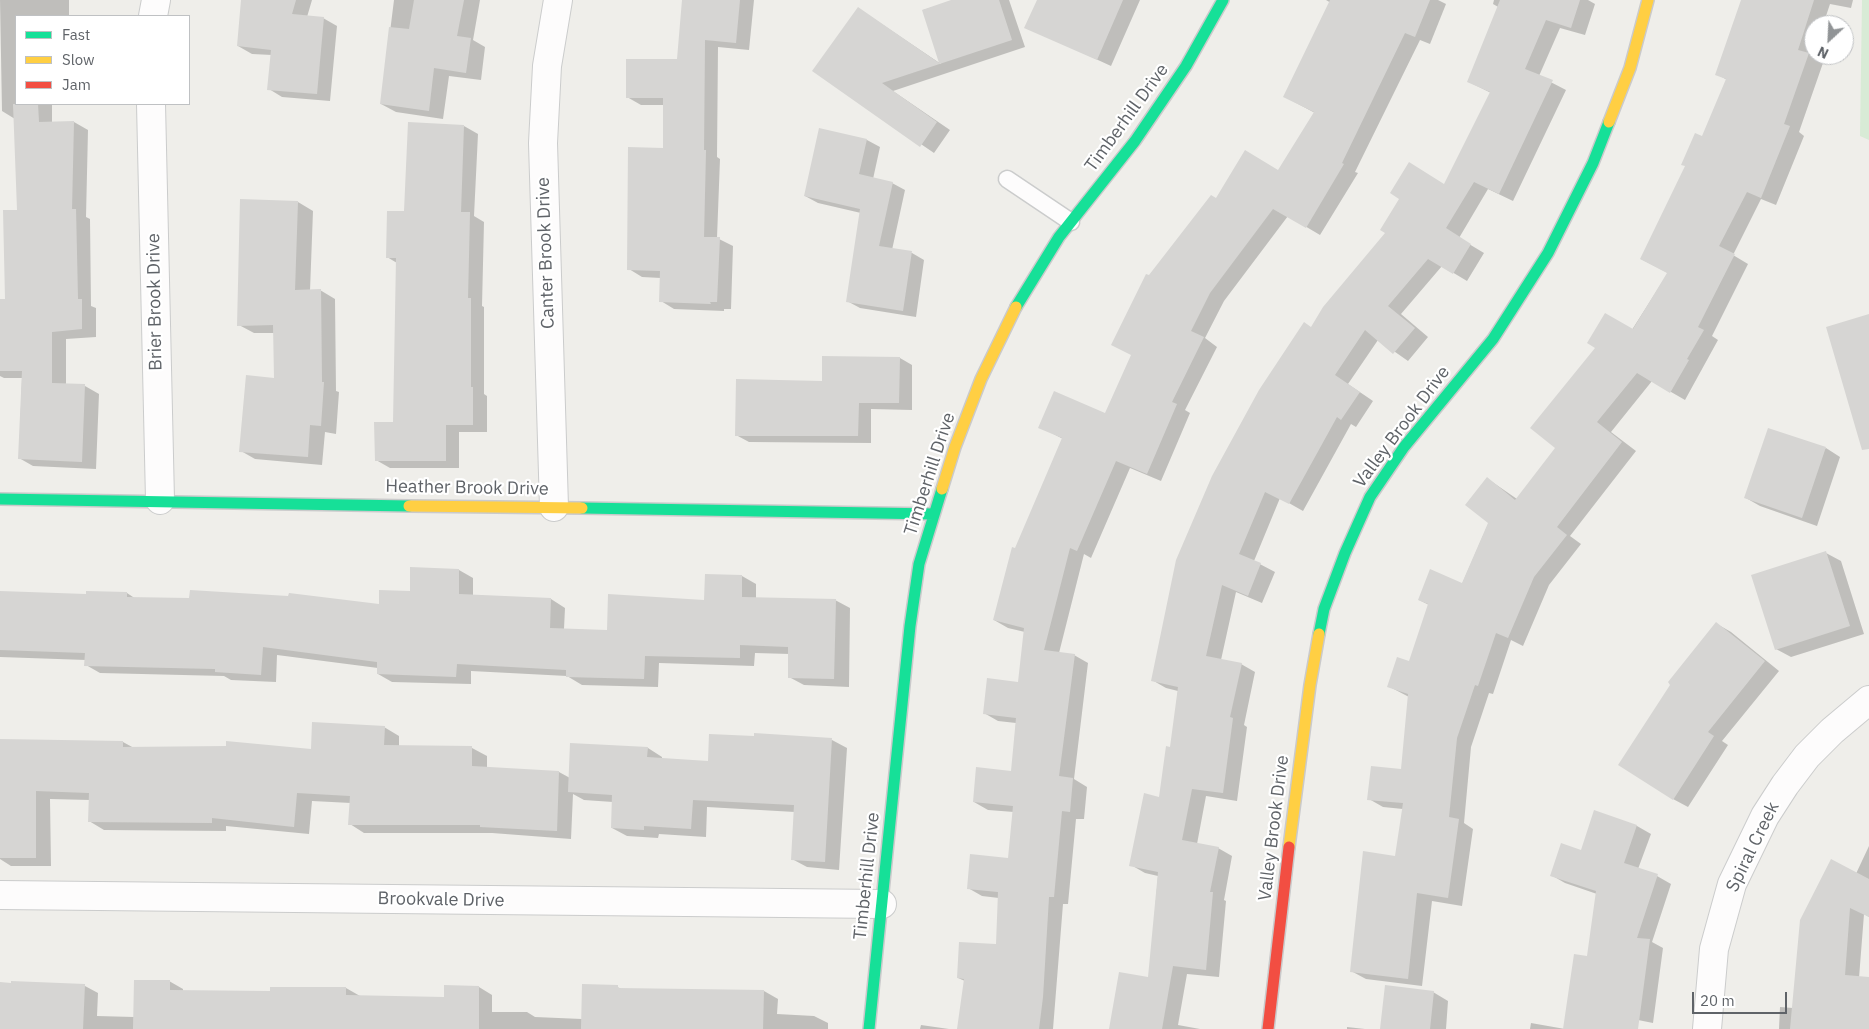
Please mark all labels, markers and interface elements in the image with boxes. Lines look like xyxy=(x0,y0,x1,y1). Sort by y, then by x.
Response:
legend xyxy=(15,15,190,105)
north arrow xyxy=(1804,15,1854,65)
text: Fast xyxy=(62,25,90,44)
text: N xyxy=(1815,42,1831,63)
text: Slow xyxy=(62,50,95,69)
street label: Timberhill Drive xyxy=(1081,60,1173,176)
text: Jam xyxy=(62,75,91,94)
street label: Canter Brook Drive xyxy=(533,177,559,329)
street label: Brier Brook Drive xyxy=(143,233,167,371)
street label: Valley Brook Drive xyxy=(1349,362,1455,492)
street label: Timberhill Drive xyxy=(900,410,960,538)
street label: Heather Brook Drive xyxy=(385,476,549,500)
street label: Valley Brook Drive xyxy=(1254,754,1294,902)
street label: Spiral Creek xyxy=(1722,798,1784,896)
street label: Timberhill Drive xyxy=(850,811,884,941)
street label: Brookvale Drive xyxy=(377,888,505,912)
scale bar xyxy=(1694,982,1789,1014)
text: 20 m xyxy=(1700,991,1735,1010)

